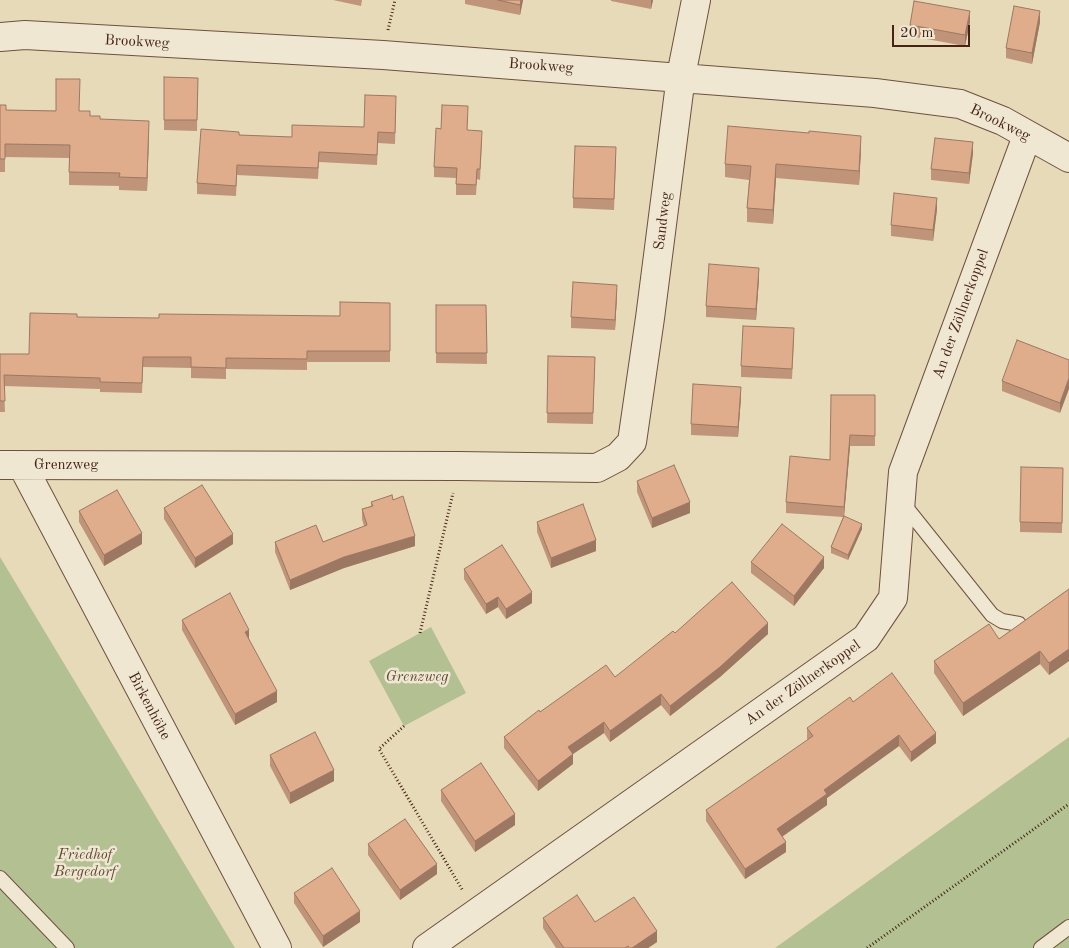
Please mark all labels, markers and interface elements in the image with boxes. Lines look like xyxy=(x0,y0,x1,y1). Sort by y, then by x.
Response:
scale bar xyxy=(894,15,972,47)
text: 20 m xyxy=(900,26,934,41)
street label: Brookweg xyxy=(104,31,170,53)
street label: Brookweg xyxy=(508,55,574,77)
street label: Brookweg xyxy=(967,101,1033,145)
street label: Sandweg xyxy=(650,191,676,251)
street label: An der Zöllnerkoppel xyxy=(929,247,993,381)
street label: Grenzweg xyxy=(34,456,98,474)
street label: An der Zöllnerkoppel xyxy=(742,636,864,730)
park label: Grenzweg xyxy=(386,668,448,686)
street label: Birkenhöhe xyxy=(124,669,174,743)
park label: Friedhof Bergedorf xyxy=(54,846,116,881)

